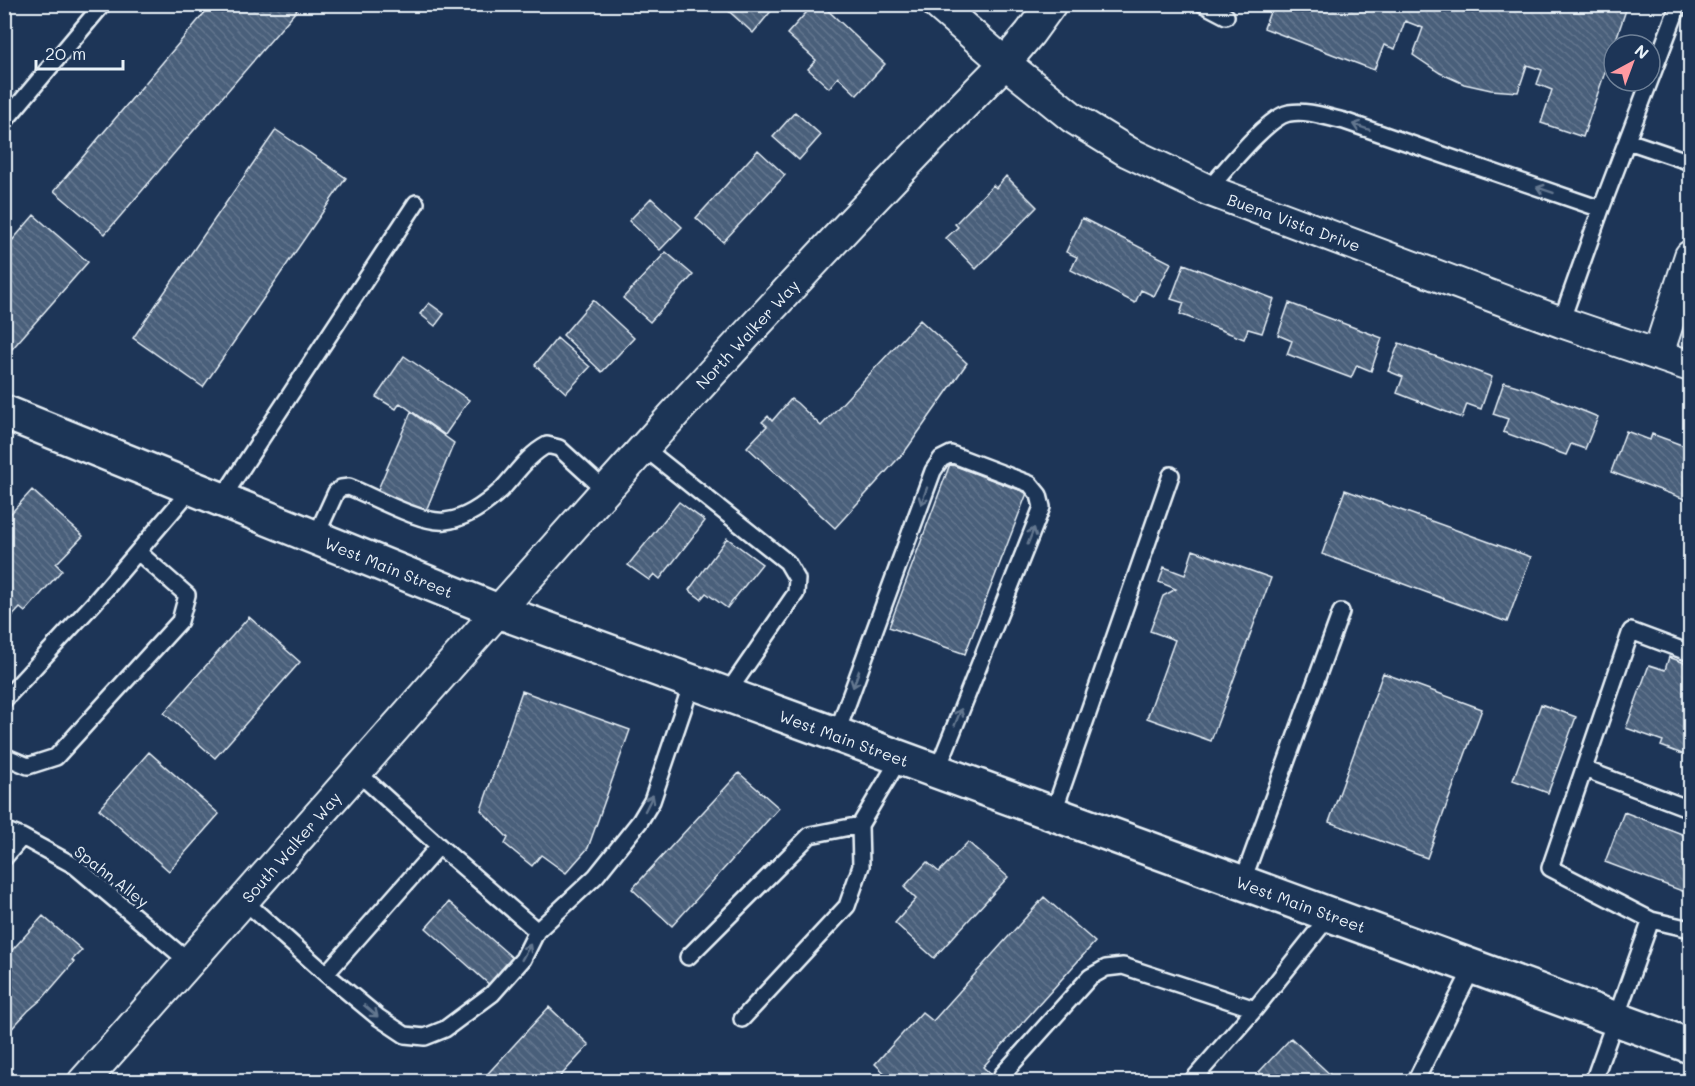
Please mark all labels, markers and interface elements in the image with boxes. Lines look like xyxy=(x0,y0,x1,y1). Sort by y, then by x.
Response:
scale bar xyxy=(36,33,123,71)
north arrow xyxy=(1602,33,1662,93)
text: N xyxy=(1631,39,1654,63)
text: 20 m xyxy=(45,41,86,65)
one-way arrow xyxy=(1352,120,1371,131)
one-way arrow xyxy=(1536,184,1555,195)
street label: Buena Vista Drive xyxy=(1225,188,1363,256)
street label: North Walker Way xyxy=(691,275,803,393)
one-way arrow xyxy=(918,486,929,505)
one-way arrow xyxy=(1026,527,1037,546)
street label: West Main Street xyxy=(322,532,456,602)
one-way arrow xyxy=(850,669,861,688)
street label: West Main Street xyxy=(776,705,912,771)
one-way arrow xyxy=(953,708,964,727)
street label: South Walker Way xyxy=(237,787,345,907)
one-way arrow xyxy=(644,795,656,813)
street label: Spahn Alley xyxy=(70,840,154,912)
street label: West Main Street xyxy=(1233,871,1369,937)
one-way arrow xyxy=(520,944,532,961)
one-way arrow xyxy=(363,1005,379,1018)

